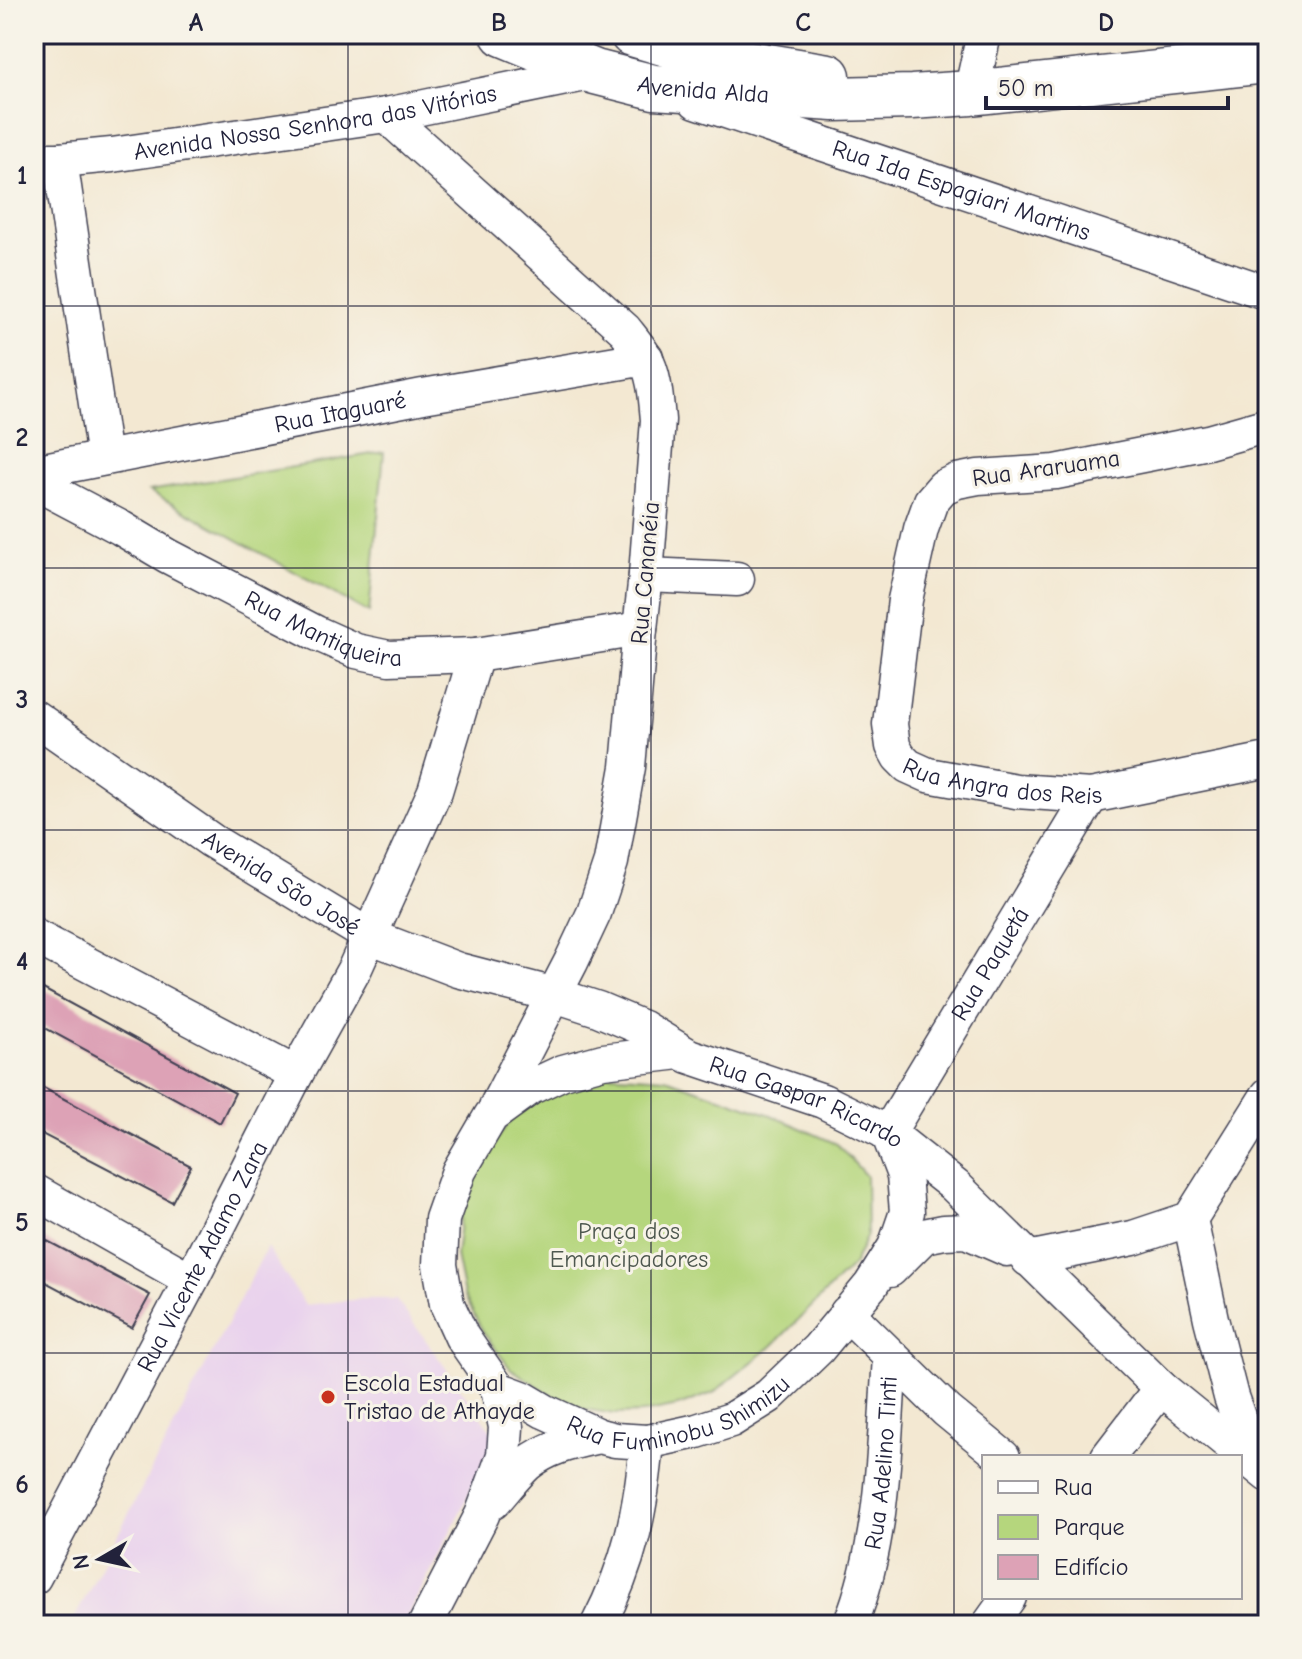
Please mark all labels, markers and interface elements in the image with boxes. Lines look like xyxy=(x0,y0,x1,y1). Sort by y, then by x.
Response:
text: A xyxy=(189,8,204,38)
text: B xyxy=(491,8,507,38)
text: C xyxy=(795,8,811,38)
text: D xyxy=(1098,8,1114,38)
scale bar xyxy=(986,60,1228,110)
street label: Avenida Alda xyxy=(635,69,770,109)
text: 50 m xyxy=(998,74,1054,102)
street label: Avenida Nossa Senhora das Vitórias xyxy=(132,79,499,166)
street label: Rua Ida Espagiari Martins xyxy=(829,134,1094,246)
text: 1 xyxy=(17,161,27,191)
street label: Rua Itaguaré xyxy=(272,386,408,439)
text: 2 xyxy=(16,423,28,453)
street label: Rua Araruama xyxy=(970,444,1122,492)
street label: Rua Cananéia xyxy=(625,501,665,645)
street label: Rua Mantiqueira xyxy=(240,584,402,672)
text: 3 xyxy=(16,685,28,715)
street label: Rua Angra dos Reis xyxy=(899,752,1104,810)
street label: Avenida São José xyxy=(197,825,365,941)
street label: Rua Paquetá xyxy=(945,902,1035,1025)
text: 4 xyxy=(16,947,28,977)
street label: Rua Gaspar Ricardo xyxy=(706,1050,909,1154)
street label: Rua Vicente Adamo Zara xyxy=(131,1136,273,1377)
text: 5 xyxy=(15,1208,29,1238)
park label: Praça dos Emancipadores xyxy=(550,1217,708,1273)
place label: Escola Estadual Tristao de Athayde xyxy=(344,1369,535,1425)
street label: Rua Fuminobu Shimizu xyxy=(563,1370,795,1458)
street label: Rua Adelino Tinti xyxy=(858,1375,903,1552)
marker: Escola Estadual Tristao de Athayde xyxy=(319,1388,337,1406)
legend xyxy=(982,1455,1242,1599)
text: 6 xyxy=(15,1470,29,1500)
text: Rua xyxy=(1054,1473,1093,1501)
text: Parque xyxy=(1054,1513,1125,1541)
north arrow xyxy=(60,1519,140,1599)
text: N xyxy=(67,1553,95,1571)
text: Edifício xyxy=(1054,1553,1129,1581)

